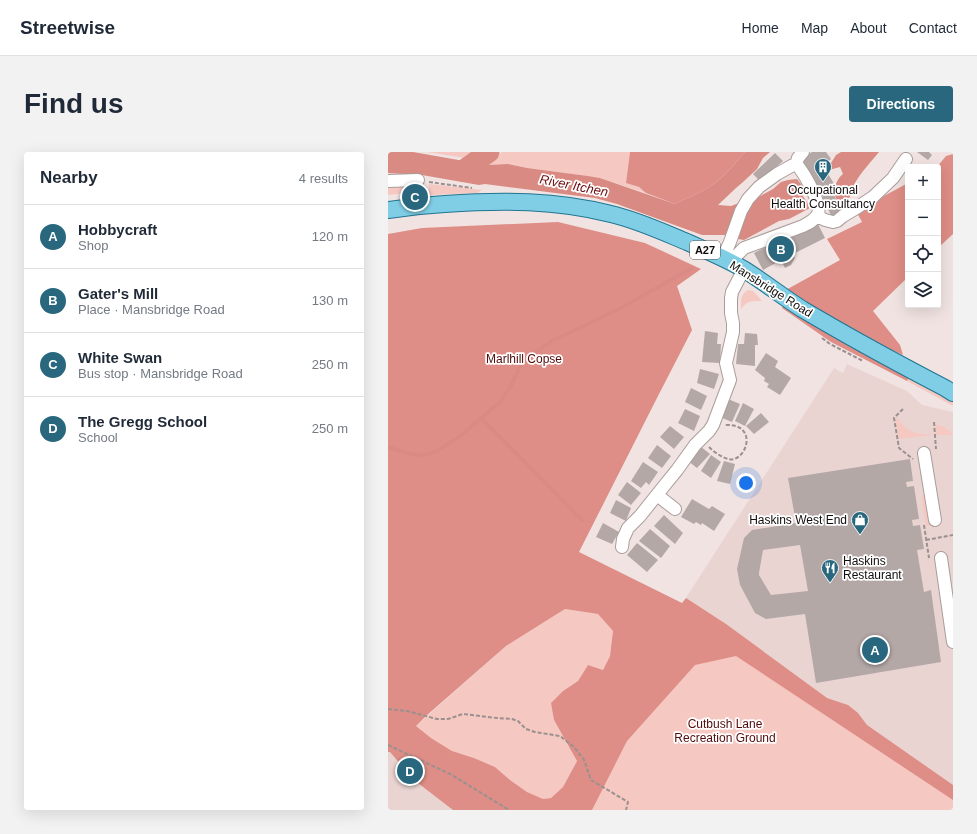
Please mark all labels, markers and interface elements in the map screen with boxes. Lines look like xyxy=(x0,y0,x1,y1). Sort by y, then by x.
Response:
text: Streetwise xyxy=(20,17,115,38)
text: Home xyxy=(742,20,779,36)
text: Map xyxy=(801,20,828,36)
text: About xyxy=(850,20,887,36)
text: Contact xyxy=(909,20,957,36)
button: Directions xyxy=(849,86,953,122)
text: Find us xyxy=(24,88,124,119)
building icon: Occupational Health Consultancy xyxy=(813,157,833,182)
map controls xyxy=(905,164,941,308)
button: + xyxy=(905,164,941,200)
text: Nearby xyxy=(40,168,98,187)
text: 4 results xyxy=(299,171,348,186)
water label: River Itchen xyxy=(538,172,609,199)
pin: C xyxy=(402,182,428,212)
place label: Occupational Health Consultancy xyxy=(771,183,875,211)
button: − xyxy=(905,200,941,236)
text: Hobbycraft xyxy=(78,221,157,238)
text: A xyxy=(48,229,58,244)
text: 120 m xyxy=(312,229,348,244)
pin: B xyxy=(768,234,794,264)
button: locate xyxy=(905,236,941,272)
text: Shop xyxy=(78,238,108,253)
road number: A27 xyxy=(690,241,720,259)
street label: Mansbridge Road xyxy=(727,258,815,320)
button: layers xyxy=(905,272,941,308)
text: Gater's Mill xyxy=(78,285,158,302)
text: B xyxy=(48,293,58,308)
text: 130 m xyxy=(312,293,348,308)
text: Place · Mansbridge Road xyxy=(78,302,225,317)
text: White Swan xyxy=(78,349,162,366)
park label: Marlhill Copse xyxy=(486,352,562,366)
text: C xyxy=(48,357,58,372)
text: 250 m xyxy=(312,357,348,372)
text: Bus stop · Mansbridge Road xyxy=(78,366,243,381)
text: The Gregg School xyxy=(78,413,207,430)
text: D xyxy=(48,421,58,436)
text: 250 m xyxy=(312,421,348,436)
text: School xyxy=(78,430,118,445)
your location xyxy=(736,473,756,493)
shop icon: Haskins West End xyxy=(850,510,870,535)
place label: Haskins West End xyxy=(749,513,847,527)
place label: Haskins Restaurant xyxy=(843,554,902,582)
restaurant icon: Haskins Restaurant xyxy=(820,558,840,583)
pin: A xyxy=(862,635,888,665)
park label: Cutbush Lane Recreation Ground xyxy=(674,717,776,745)
pin: D xyxy=(397,756,423,786)

